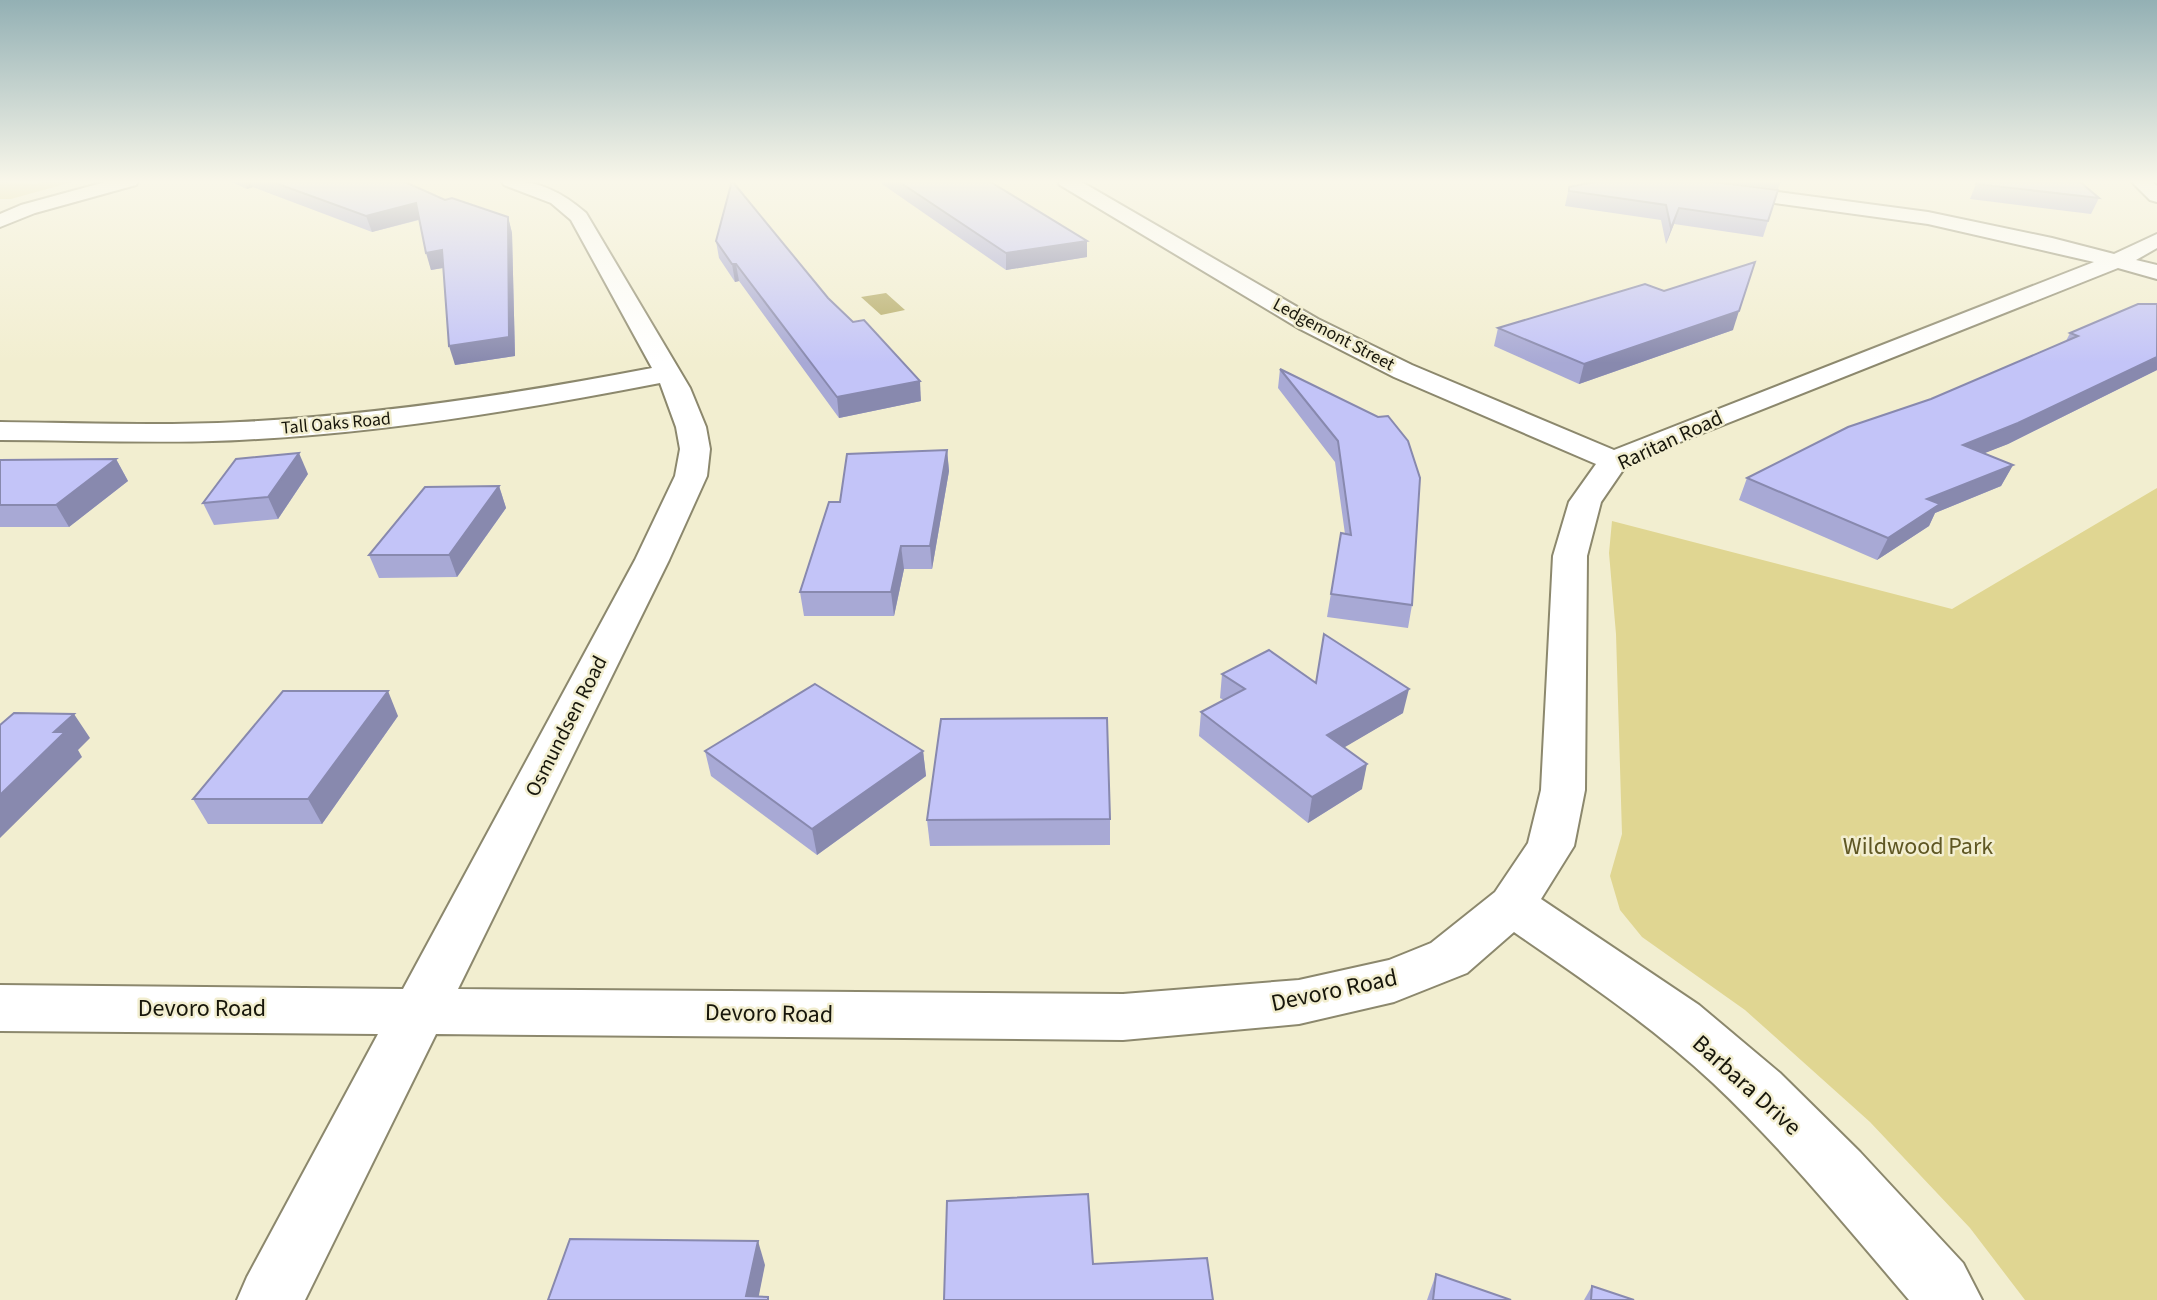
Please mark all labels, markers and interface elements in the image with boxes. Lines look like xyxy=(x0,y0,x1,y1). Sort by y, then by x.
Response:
street label: Ledgemont Street xyxy=(1269,292,1399,377)
street label: Raritan Road xyxy=(1612,403,1728,477)
street label: Tall Oaks Road xyxy=(280,406,392,441)
street label: Osmundsen Road xyxy=(518,650,614,802)
park label: Wildwood Park xyxy=(1843,829,1993,864)
street label: Devoro Road xyxy=(1268,960,1401,1021)
street label: Devoro Road xyxy=(138,991,266,1026)
street label: Devoro Road xyxy=(705,995,833,1032)
street label: Barbara Drive xyxy=(1684,1027,1809,1144)

